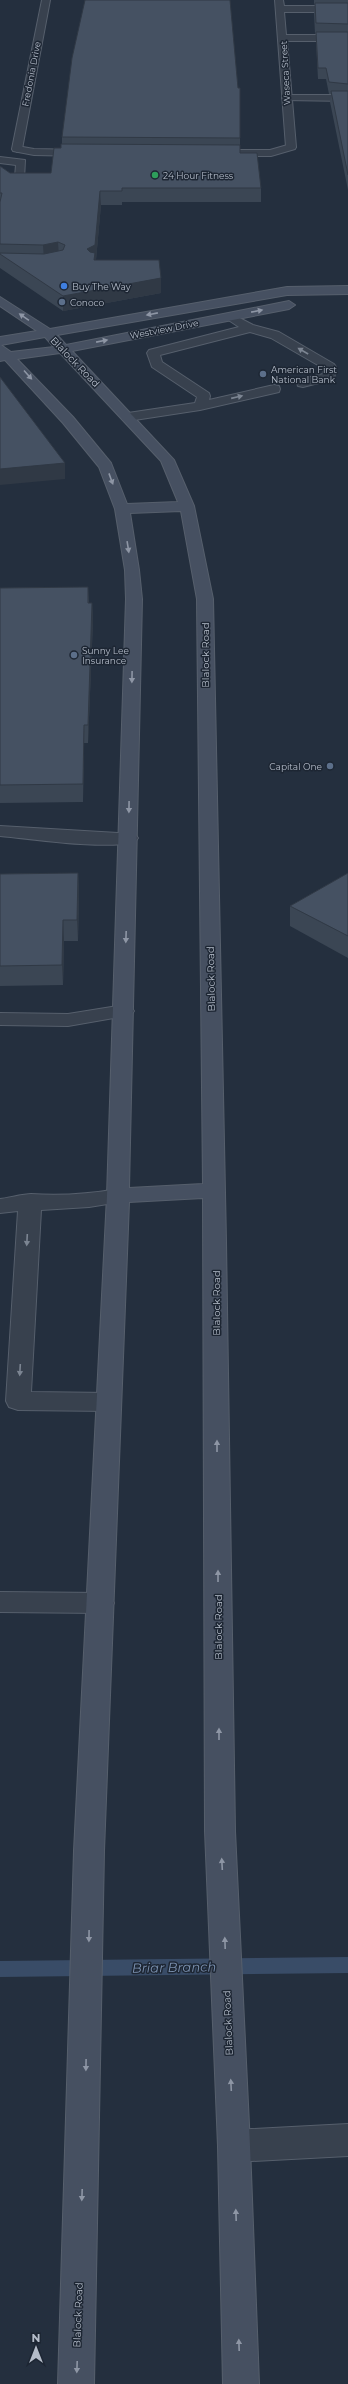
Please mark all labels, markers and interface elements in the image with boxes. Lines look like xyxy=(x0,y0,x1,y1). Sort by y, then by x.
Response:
street label: Fredonia Drive xyxy=(19,40,43,107)
street label: Waseca Street xyxy=(278,40,292,106)
marker: 24 Hour Fitness xyxy=(150,170,160,180)
place label: 24 Hour Fitness xyxy=(163,170,234,181)
marker: Buy The Way xyxy=(59,281,69,291)
place label: Buy The Way xyxy=(72,281,131,292)
marker: Conoco xyxy=(57,297,67,307)
place label: Conoco xyxy=(70,297,105,308)
one-way arrow xyxy=(251,308,263,314)
one-way arrow xyxy=(146,311,158,317)
one-way arrow xyxy=(18,313,29,321)
street label: Westview Drive xyxy=(129,317,200,341)
street label: Blalock Road xyxy=(48,334,102,390)
one-way arrow xyxy=(96,338,108,344)
one-way arrow xyxy=(297,348,309,355)
place label: American First National Bank xyxy=(271,364,337,385)
marker: American First National Bank xyxy=(258,369,268,379)
one-way arrow xyxy=(23,370,32,380)
one-way arrow xyxy=(231,394,243,400)
one-way arrow xyxy=(108,473,114,485)
one-way arrow xyxy=(125,541,131,554)
street label: Blalock Road xyxy=(199,622,212,688)
place label: Sunny Lee Insurance xyxy=(82,645,129,666)
marker: Sunny Lee Insurance xyxy=(69,650,79,660)
one-way arrow xyxy=(129,671,135,684)
place label: Capital One xyxy=(269,761,323,772)
marker: Capital One xyxy=(325,761,335,771)
one-way arrow xyxy=(126,801,132,814)
one-way arrow xyxy=(123,931,129,944)
street label: Blalock Road xyxy=(204,946,218,1012)
one-way arrow xyxy=(24,1234,30,1247)
street label: Blalock Road xyxy=(210,1270,223,1336)
one-way arrow xyxy=(16,1364,23,1376)
one-way arrow xyxy=(214,1439,220,1452)
one-way arrow xyxy=(215,1569,221,1582)
street label: Blalock Road xyxy=(212,1594,225,1660)
one-way arrow xyxy=(216,1727,222,1740)
one-way arrow xyxy=(218,1858,225,1870)
one-way arrow xyxy=(86,1930,92,1943)
one-way arrow xyxy=(222,1937,229,1949)
water label: Briar Branch xyxy=(132,1958,216,1976)
street label: Blalock Road xyxy=(220,1990,236,2056)
one-way arrow xyxy=(82,2059,89,2071)
one-way arrow xyxy=(228,2078,234,2091)
one-way arrow xyxy=(79,2189,85,2202)
one-way arrow xyxy=(233,2208,239,2221)
street label: Blalock Road xyxy=(70,2282,86,2348)
north arrow xyxy=(16,2328,56,2368)
text: N xyxy=(32,2331,40,2345)
one-way arrow xyxy=(236,2339,243,2351)
one-way arrow xyxy=(73,2361,80,2373)

